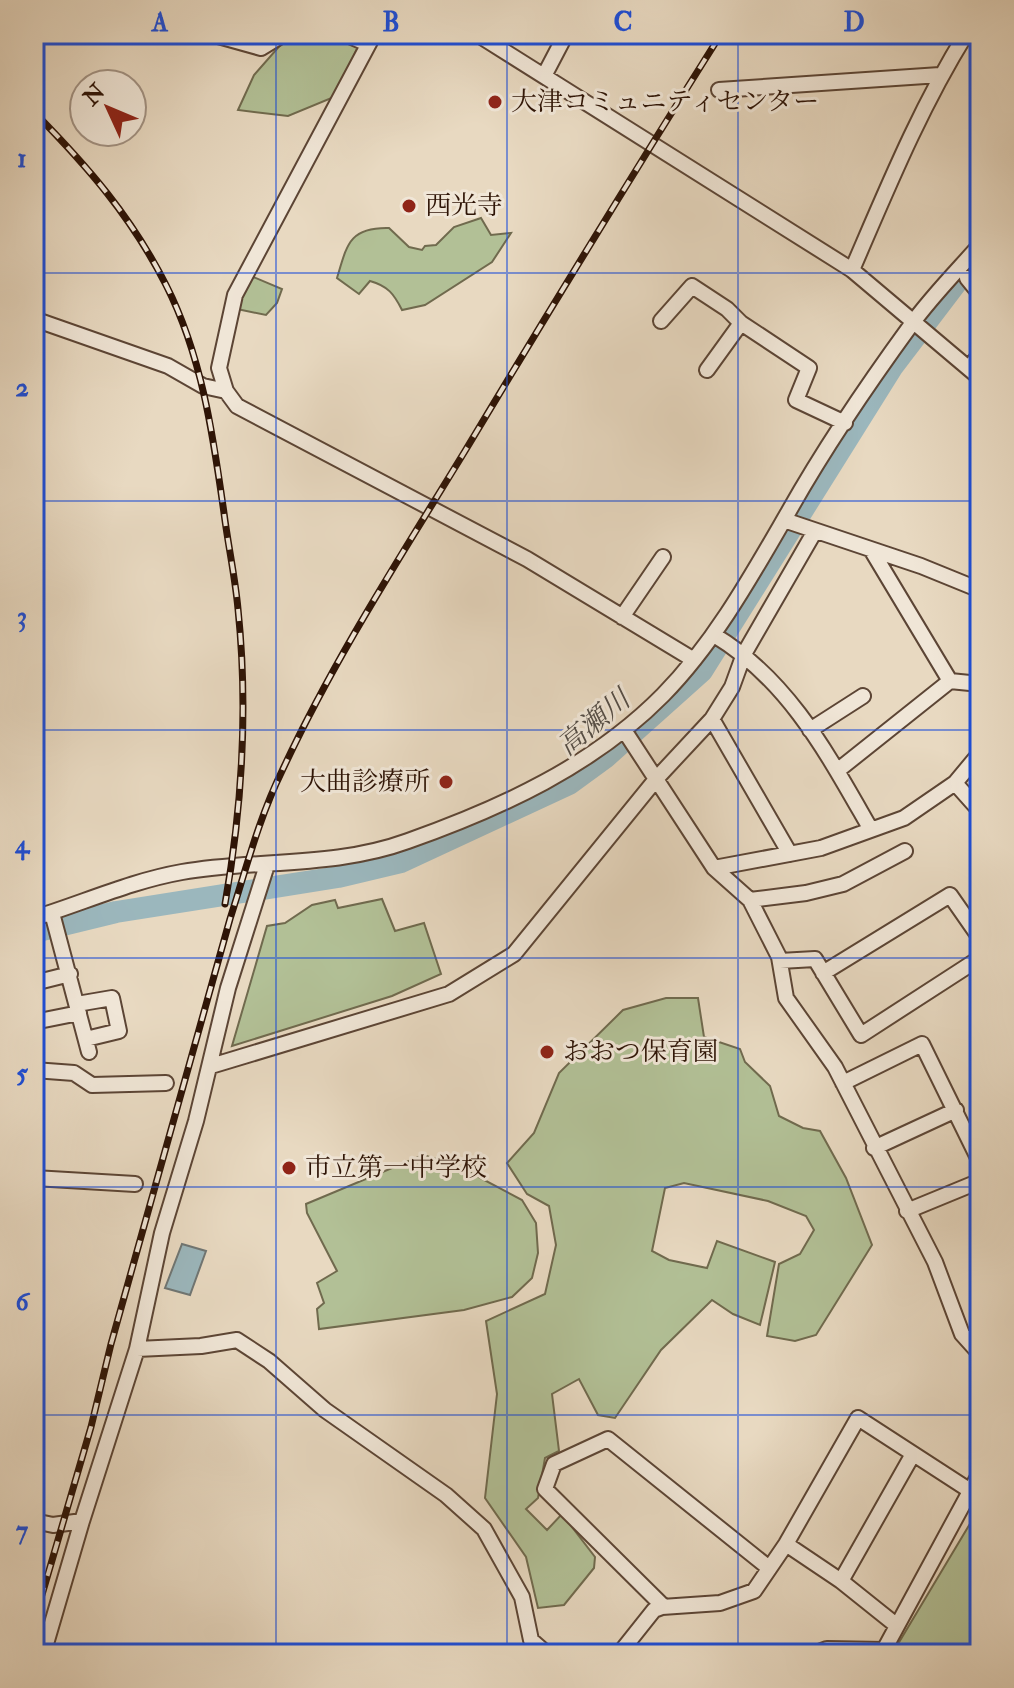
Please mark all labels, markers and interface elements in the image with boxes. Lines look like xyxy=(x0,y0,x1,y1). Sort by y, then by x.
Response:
text: A xyxy=(151,7,169,39)
text: B xyxy=(382,7,400,39)
text: C xyxy=(613,7,633,39)
text: D xyxy=(843,7,865,39)
north arrow xyxy=(68,68,148,148)
text: N xyxy=(77,78,111,112)
place label: 大津コミュニティセンター xyxy=(511,86,819,118)
marker: 大津コミュニティセンター xyxy=(486,93,504,111)
text: 1 xyxy=(17,143,27,175)
place label: 西光寺 xyxy=(425,190,503,222)
marker: 西光寺 xyxy=(400,197,418,215)
text: 2 xyxy=(15,372,29,404)
text: 3 xyxy=(17,601,27,633)
water label: 高瀬川 xyxy=(551,681,640,763)
place label: 大曲診療所 xyxy=(300,766,430,798)
marker: 大曲診療所 xyxy=(437,773,455,791)
text: 4 xyxy=(14,829,31,861)
place label: おおつ保育園 xyxy=(563,1036,719,1068)
marker: おおつ保育園 xyxy=(538,1043,556,1061)
text: 5 xyxy=(16,1058,28,1090)
place label: 市立第一中学校 xyxy=(305,1152,487,1184)
marker: 市立第一中学校 xyxy=(280,1159,298,1177)
text: 6 xyxy=(15,1286,30,1318)
text: 7 xyxy=(16,1515,28,1547)

